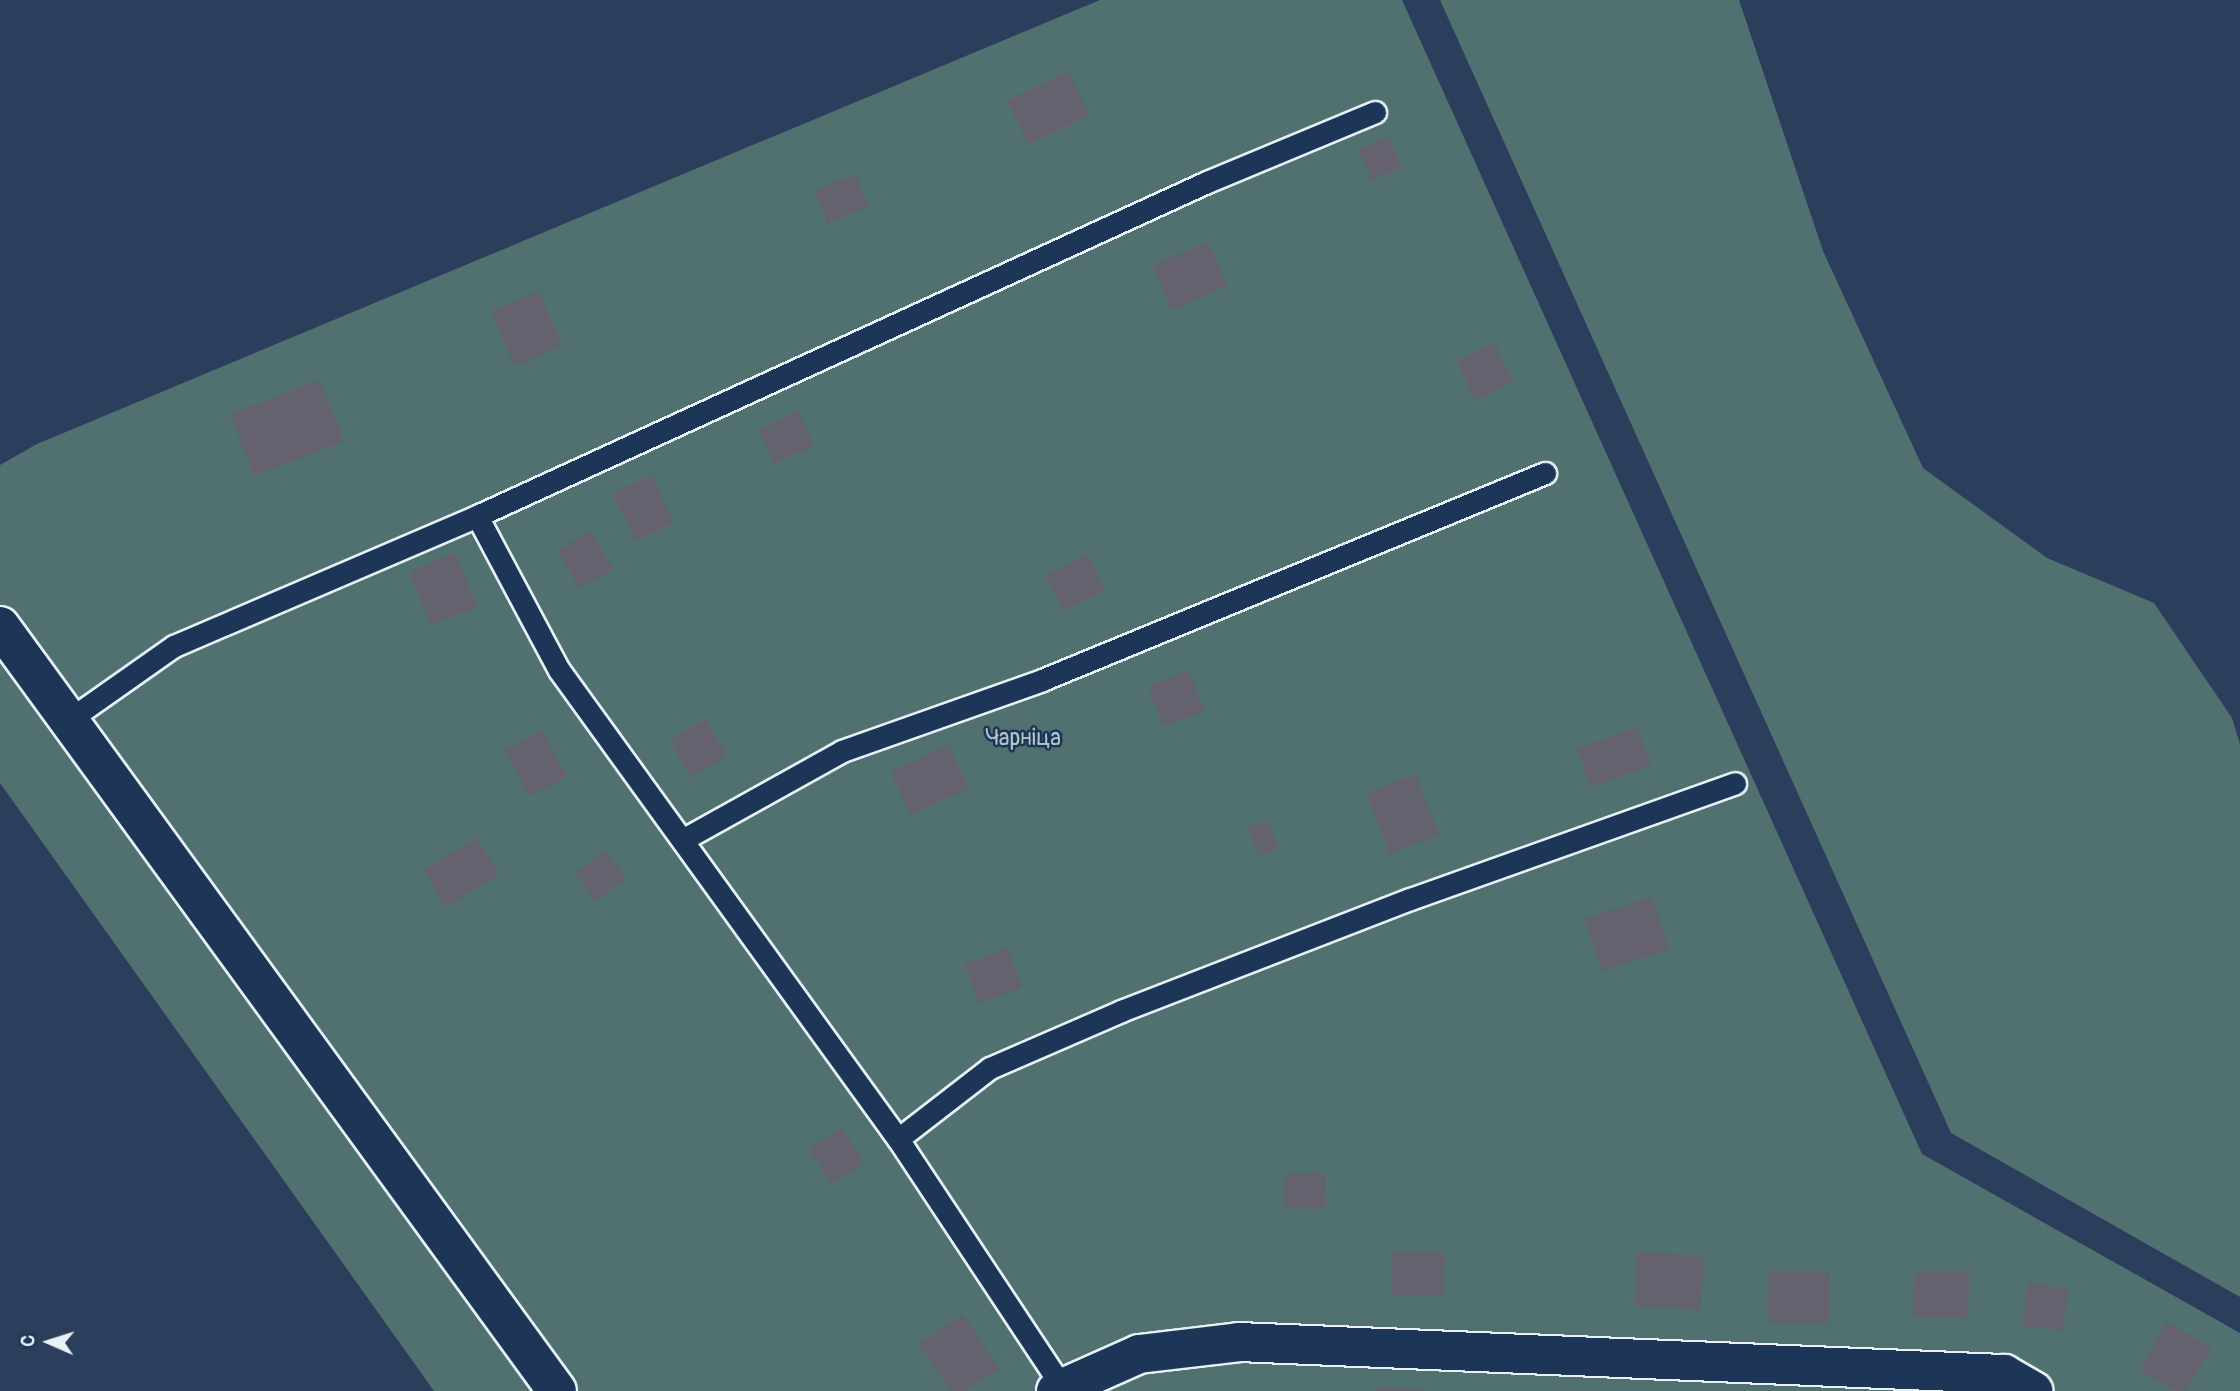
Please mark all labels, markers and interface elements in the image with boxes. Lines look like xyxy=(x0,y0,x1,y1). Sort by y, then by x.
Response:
park label: Чарніца xyxy=(985,724,1061,752)
north arrow xyxy=(14,1307,84,1377)
text: С xyxy=(16,1334,40,1347)

